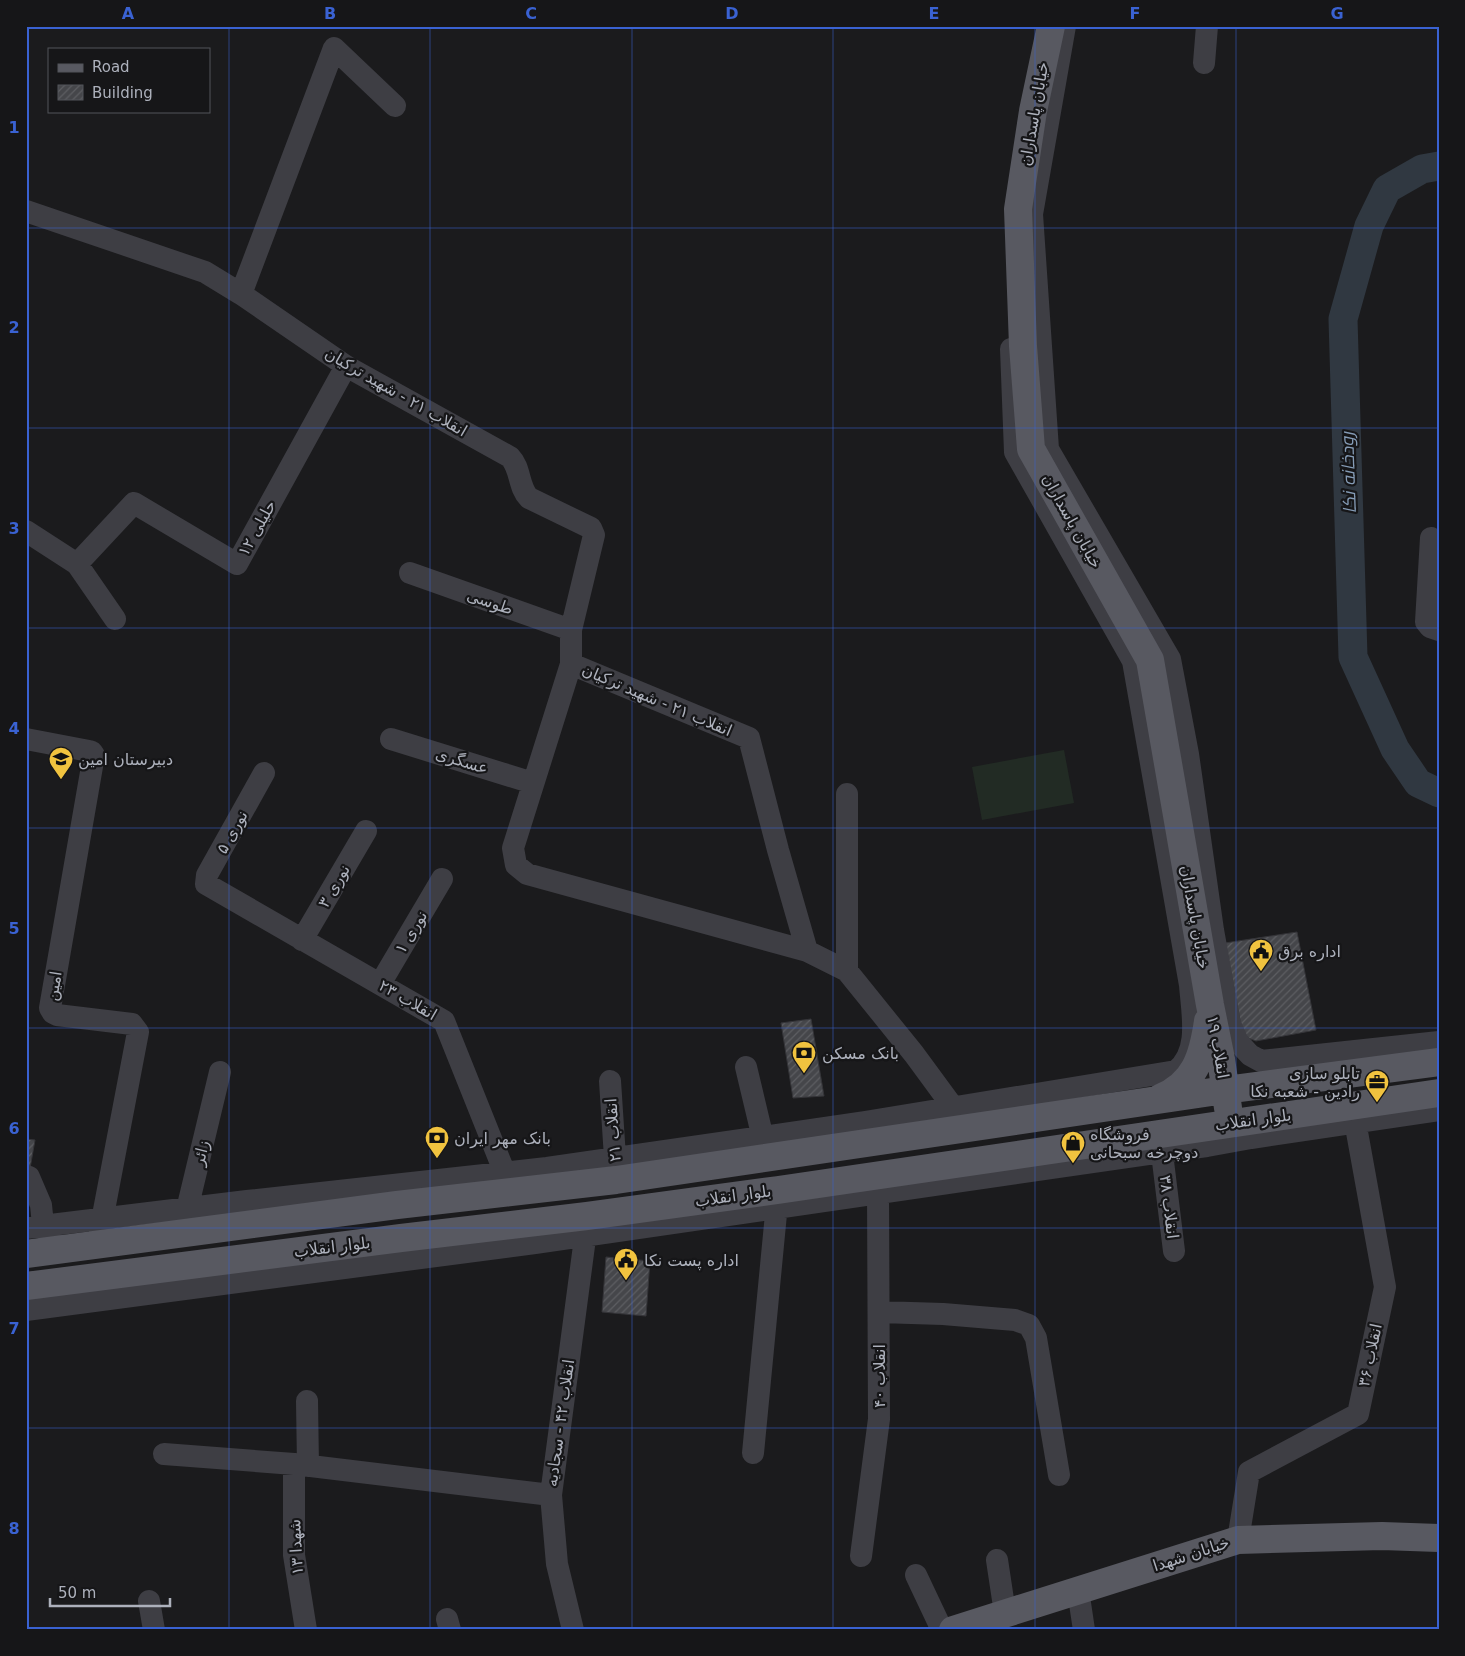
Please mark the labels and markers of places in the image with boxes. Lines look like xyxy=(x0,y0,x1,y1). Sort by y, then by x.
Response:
school or university icon: دبیرستان امین xyxy=(48,746,74,780)
place label: دبیرستان امین xyxy=(78,750,173,770)
public building icon: اداره برق xyxy=(1248,938,1274,972)
place label: اداره برق xyxy=(1278,942,1341,962)
bank icon: بانک مسکن xyxy=(791,1040,817,1074)
place label: بانک مسکن xyxy=(822,1044,899,1064)
place label: تابلو سازی رادین - شعبه نکا xyxy=(1250,1064,1360,1102)
office icon: تابلو سازی رادین - شعبه نکا xyxy=(1364,1069,1390,1103)
bank icon: بانک مهر ایران xyxy=(424,1125,450,1159)
place label: فروشگاه دوچرخه سبحانی xyxy=(1090,1125,1198,1163)
place label: بانک مهر ایران xyxy=(454,1129,551,1149)
shop icon: فروشگاه دوچرخه سبحانی xyxy=(1060,1130,1086,1164)
public building icon: اداره پست نکا xyxy=(613,1247,639,1281)
place label: اداره پست نکا xyxy=(644,1251,739,1271)

